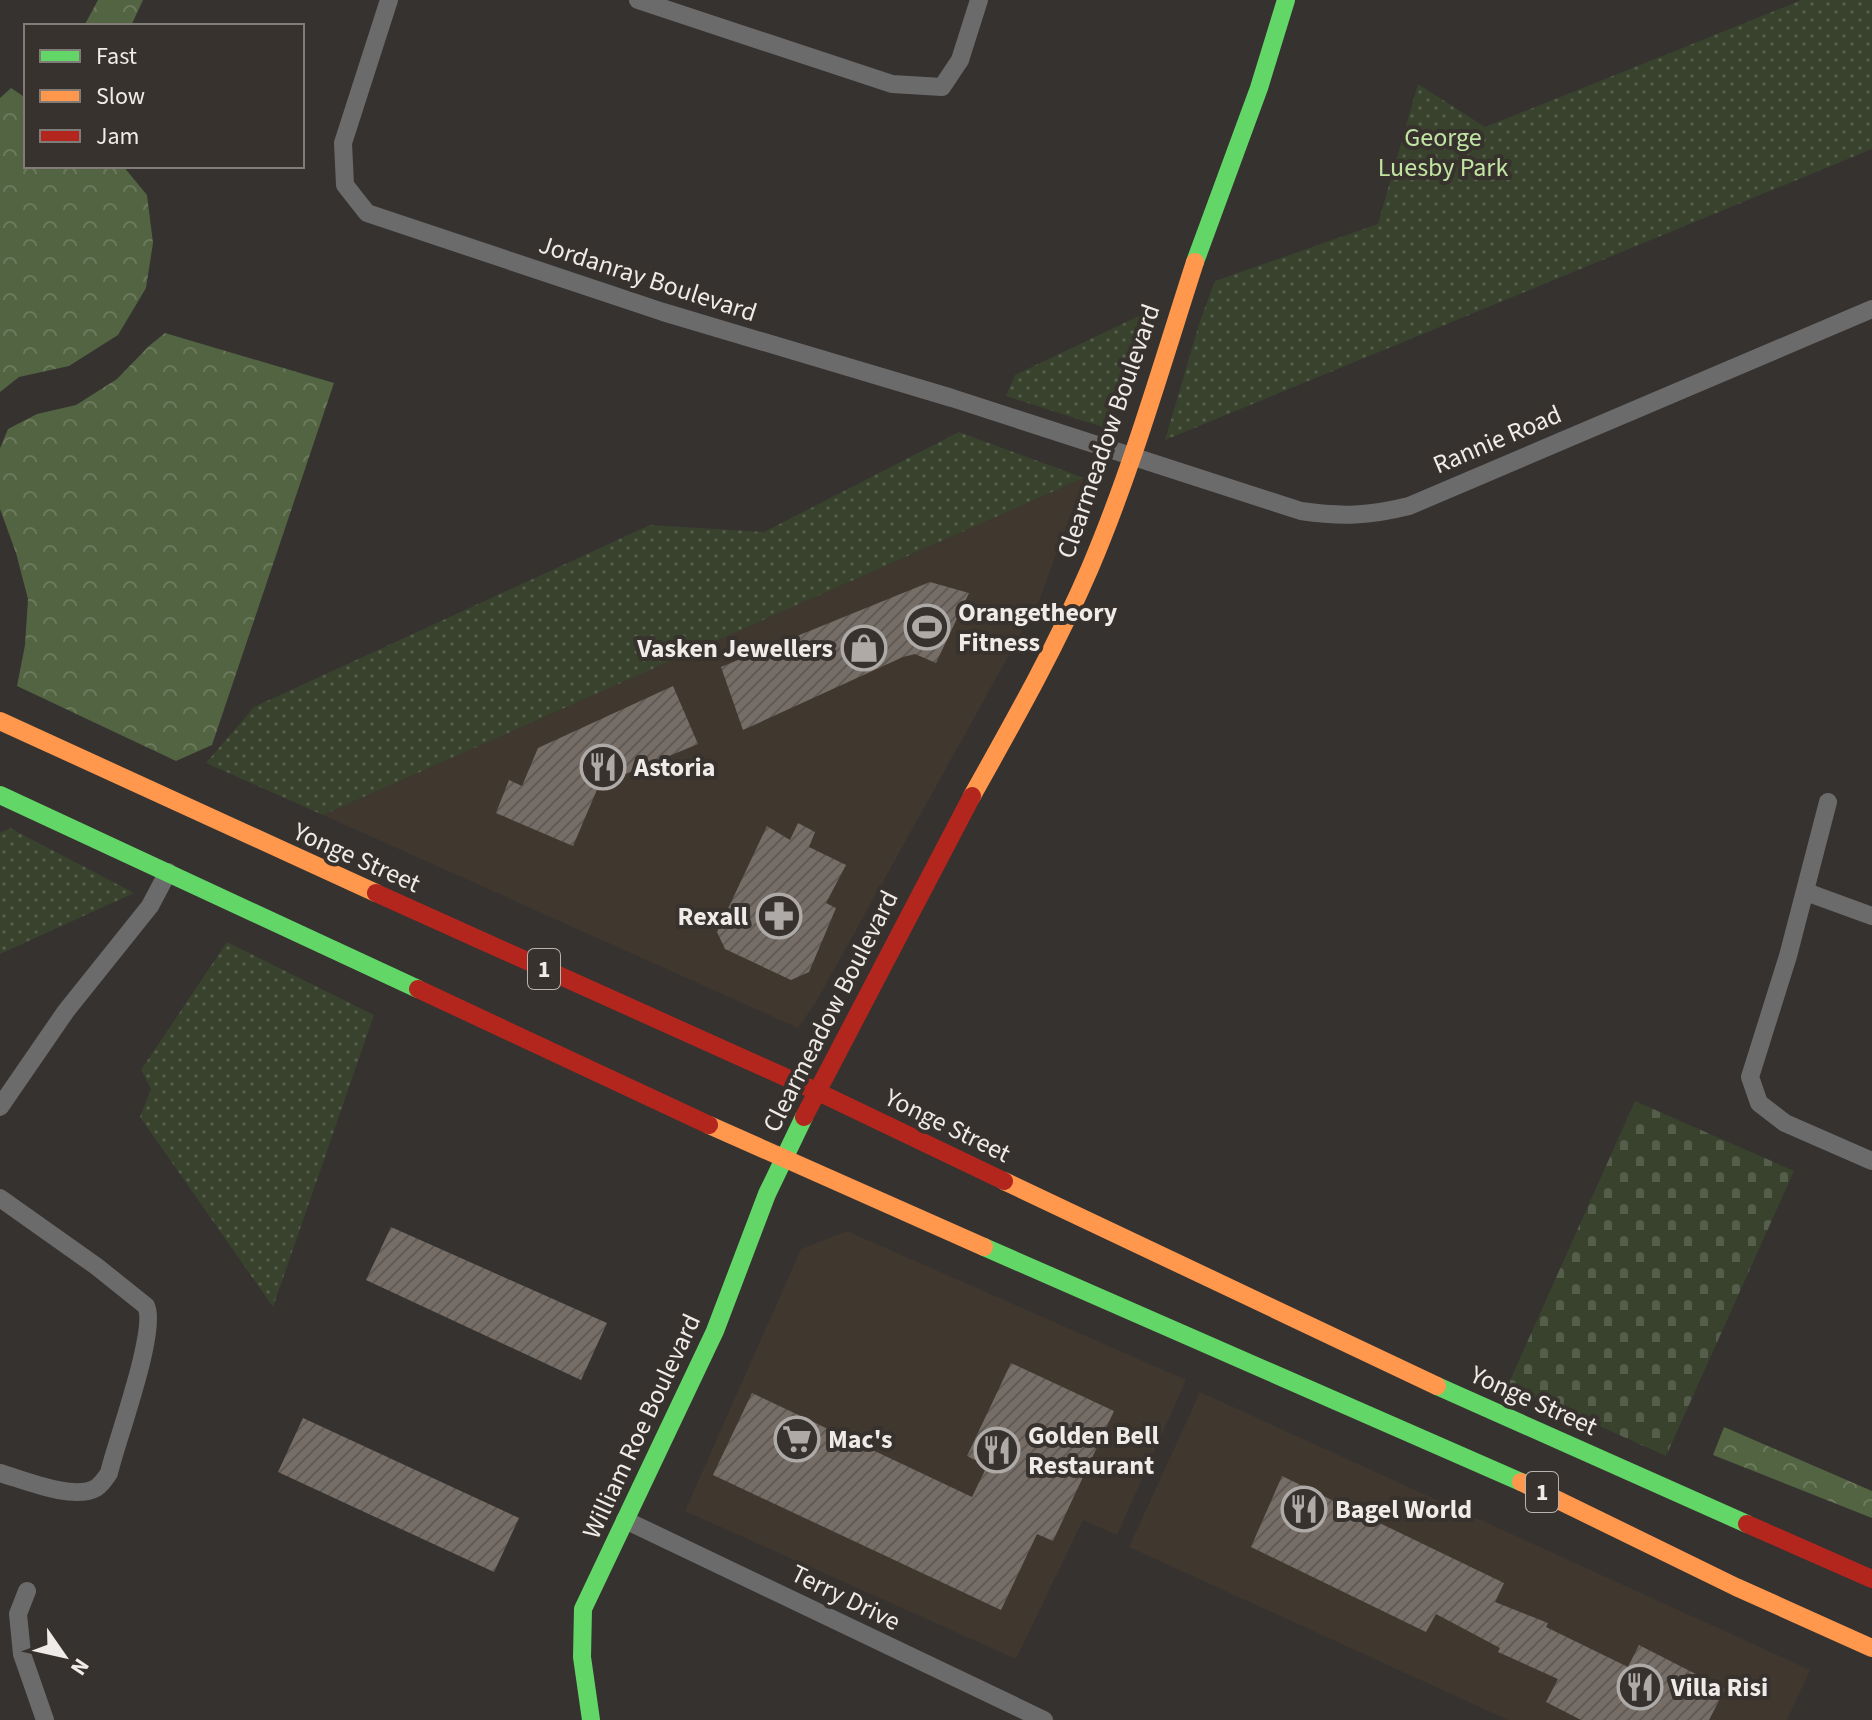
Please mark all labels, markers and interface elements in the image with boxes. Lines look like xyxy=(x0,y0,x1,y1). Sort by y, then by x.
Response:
legend xyxy=(24,24,304,168)
text: Fast xyxy=(96,39,137,74)
text: Slow xyxy=(96,79,145,114)
text: Jam xyxy=(96,119,140,154)
park label: George Luesby Park xyxy=(1378,119,1508,186)
street label: Jordanray Boulevard xyxy=(534,226,762,331)
street label: Clearmeadow Boulevard xyxy=(1048,299,1169,563)
street label: Rannie Road xyxy=(1427,396,1567,483)
place label: Orangetheory Fitness xyxy=(958,594,1118,661)
sports icon: Orangetheory Fitness xyxy=(903,603,951,651)
shop icon: Vasken Jewellers xyxy=(840,624,888,672)
place label: Vasken Jewellers xyxy=(636,630,833,667)
restaurant icon: Astoria xyxy=(579,743,627,791)
place label: Astoria xyxy=(633,749,715,786)
street label: Yonge Street xyxy=(286,813,426,902)
street label: Clearmeadow Boulevard xyxy=(753,884,907,1138)
pharmacy icon: Rexall xyxy=(755,892,803,940)
place label: Rexall xyxy=(678,898,749,935)
road number: 1 xyxy=(528,949,560,989)
street label: Yonge Street xyxy=(878,1079,1017,1172)
street label: William Roe Boulevard xyxy=(573,1308,710,1545)
street label: Yonge Street xyxy=(1463,1356,1603,1445)
supermarket icon: Mac's xyxy=(773,1415,821,1463)
place label: Golden Bell Restaurant xyxy=(1028,1417,1160,1484)
place label: Mac's xyxy=(828,1421,892,1458)
restaurant icon: Golden Bell Restaurant xyxy=(973,1426,1021,1474)
road number: 1 xyxy=(1526,1472,1558,1512)
restaurant icon: Bagel World xyxy=(1280,1485,1328,1533)
place label: Bagel World xyxy=(1335,1491,1472,1528)
street label: Terry Drive xyxy=(785,1555,907,1640)
north arrow xyxy=(24,1616,104,1696)
text: N xyxy=(62,1652,97,1682)
restaurant icon: Villa Risi xyxy=(1616,1663,1664,1711)
place label: Villa Risi xyxy=(1670,1669,1768,1706)

